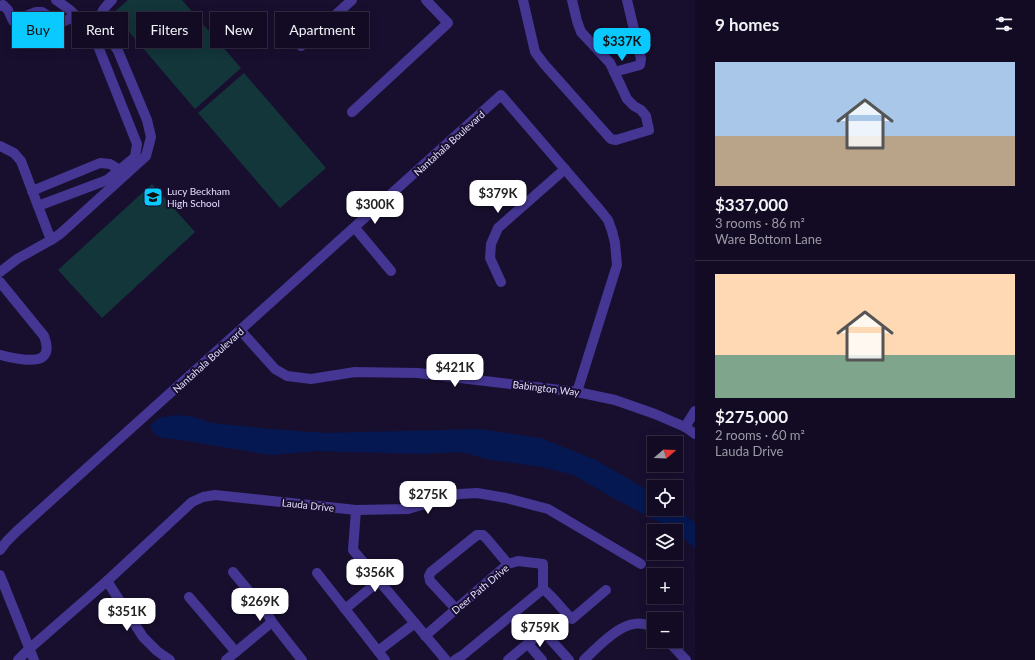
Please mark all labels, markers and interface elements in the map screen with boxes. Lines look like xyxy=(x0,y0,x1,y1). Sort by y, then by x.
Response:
chip: Buy xyxy=(12,12,64,48)
chip: Rent xyxy=(72,12,128,48)
chip: Filters xyxy=(136,12,202,48)
chip: New xyxy=(210,12,267,48)
chip: Apartment xyxy=(275,12,369,48)
icon: filters xyxy=(993,13,1015,35)
text: 9 homes xyxy=(715,14,779,35)
pin: $337K xyxy=(594,28,650,62)
text: $337K xyxy=(602,33,642,49)
icon: home xyxy=(829,88,901,160)
street label: Nantahala Boulevard xyxy=(411,108,487,178)
pin: $379K xyxy=(470,180,526,214)
place label: Lucy Beckham High School xyxy=(167,185,230,209)
text: $379K xyxy=(478,185,518,201)
school or university icon: Lucy Beckham High School xyxy=(142,186,164,208)
pin: $300K xyxy=(347,191,403,225)
text: $337,000 xyxy=(715,194,788,215)
text: $300K xyxy=(355,196,395,212)
text: 3 rooms · 86 m² xyxy=(715,215,805,231)
text: Ware Bottom Lane xyxy=(715,231,822,247)
icon: home xyxy=(829,300,901,372)
street label: Nantahala Boulevard xyxy=(170,325,246,395)
pin: $421K xyxy=(427,354,483,388)
text: $421K xyxy=(435,359,475,375)
street label: Babington Way xyxy=(512,378,581,398)
text: $275,000 xyxy=(715,406,788,427)
text: 2 rooms · 60 m² xyxy=(715,427,805,443)
north arrow xyxy=(647,436,683,472)
map controls xyxy=(647,436,683,648)
text: Lauda Drive xyxy=(715,443,783,459)
button: locate xyxy=(647,480,683,516)
pin: $275K xyxy=(400,481,456,515)
text: $275K xyxy=(408,486,448,502)
street label: Lauda Drive xyxy=(281,496,335,514)
button: layers xyxy=(647,524,683,560)
pin: $356K xyxy=(347,559,403,593)
street label: Deer Path Drive xyxy=(449,562,511,616)
text: $356K xyxy=(355,564,395,580)
button: + xyxy=(647,568,683,604)
pin: $269K xyxy=(232,588,288,622)
text: $269K xyxy=(240,593,280,609)
pin: $351K xyxy=(99,598,155,632)
text: $351K xyxy=(107,603,147,619)
button: − xyxy=(647,612,683,648)
pin: $759K xyxy=(512,614,568,648)
text: $759K xyxy=(520,619,560,635)

